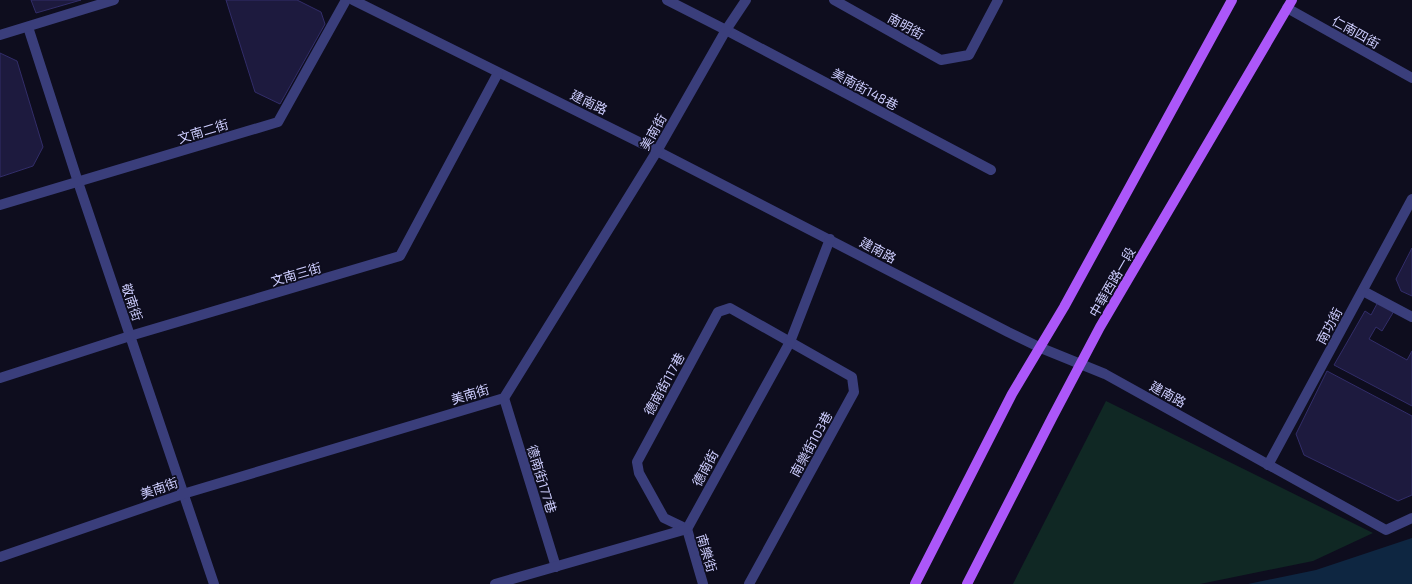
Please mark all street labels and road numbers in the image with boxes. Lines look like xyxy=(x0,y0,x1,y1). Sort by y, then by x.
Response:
street label: 南明街 xyxy=(885,10,927,42)
street label: 仁南四街 xyxy=(1329,12,1383,52)
street label: 美南街148巷 xyxy=(829,65,901,113)
street label: 建南路 xyxy=(568,86,610,118)
street label: 美南街 xyxy=(636,111,670,153)
street label: 文南二街 xyxy=(176,116,230,146)
street label: 建南路 xyxy=(857,234,899,266)
street label: 中華西路一段 xyxy=(1086,244,1138,320)
street label: 文南三街 xyxy=(269,259,323,289)
street label: 敬南街 xyxy=(118,281,146,323)
street label: 南功街 xyxy=(1313,305,1345,347)
street label: 德南街117巷 xyxy=(640,350,688,418)
street label: 建南路 xyxy=(1147,378,1189,410)
street label: 美南街 xyxy=(449,381,491,407)
street label: 南樂街103巷 xyxy=(786,409,836,479)
street label: 德南街177巷 xyxy=(524,443,560,515)
street label: 德南街 xyxy=(689,447,721,489)
street label: 美南街 xyxy=(138,474,180,502)
street label: 南樂街 xyxy=(694,532,720,574)

